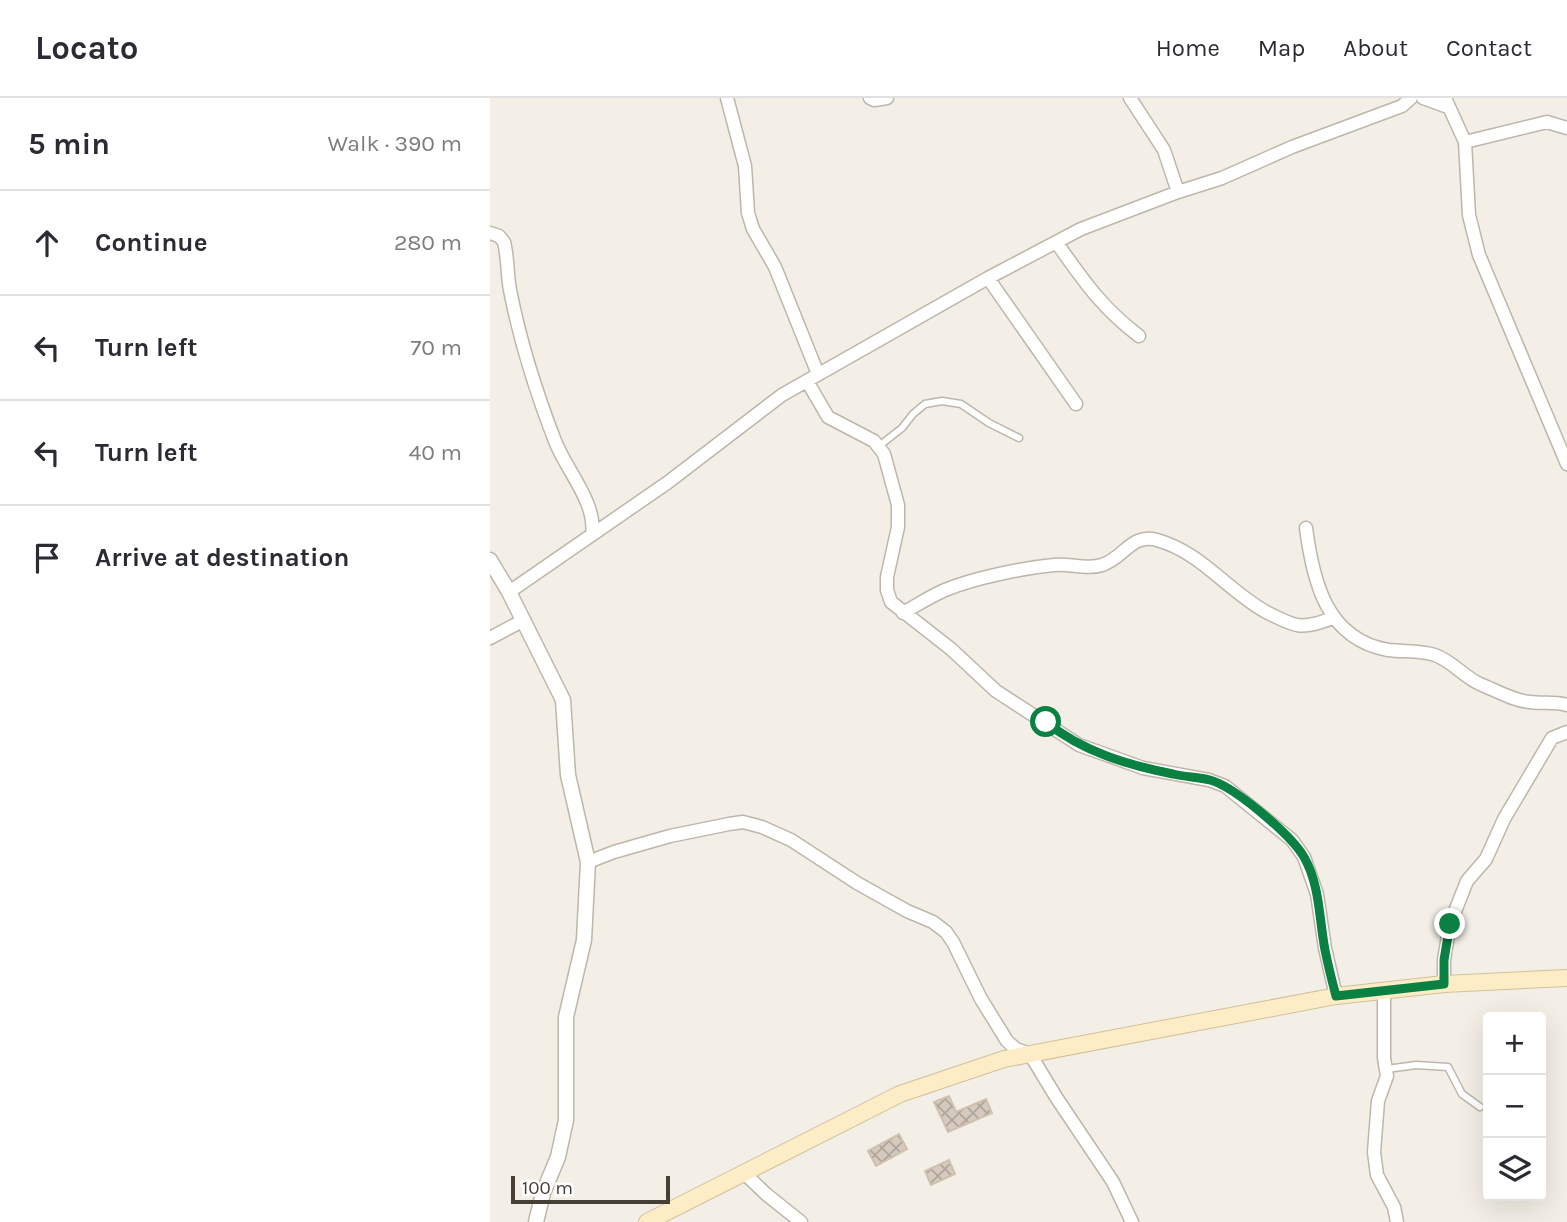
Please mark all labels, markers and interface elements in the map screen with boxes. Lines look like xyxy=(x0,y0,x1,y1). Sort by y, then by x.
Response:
text: Locato xyxy=(35,29,138,67)
text: Home xyxy=(1156,34,1220,62)
text: Map xyxy=(1258,34,1305,62)
text: About xyxy=(1343,34,1408,62)
text: Contact xyxy=(1446,34,1532,62)
text: 5 min xyxy=(28,126,110,162)
text: Walk · 390 m xyxy=(328,130,462,157)
icon: ahead xyxy=(28,224,66,262)
text: Continue xyxy=(95,227,207,258)
text: 280 m xyxy=(394,229,462,256)
icon: left xyxy=(28,329,66,367)
text: Turn left xyxy=(95,332,197,363)
text: 70 m xyxy=(411,334,462,361)
icon: left xyxy=(28,434,66,472)
text: Turn left xyxy=(95,437,197,468)
text: 40 m xyxy=(409,439,462,466)
icon: arrive xyxy=(28,539,66,577)
text: Arrive at destination xyxy=(95,542,349,573)
route start xyxy=(1030,706,1061,737)
route end xyxy=(1434,908,1465,939)
map controls xyxy=(1483,1012,1546,1201)
button: + xyxy=(1483,1012,1546,1075)
button: − xyxy=(1483,1075,1546,1138)
button: layers xyxy=(1483,1138,1546,1201)
scale bar xyxy=(511,1173,670,1205)
text: 100 m xyxy=(522,1177,573,1199)

